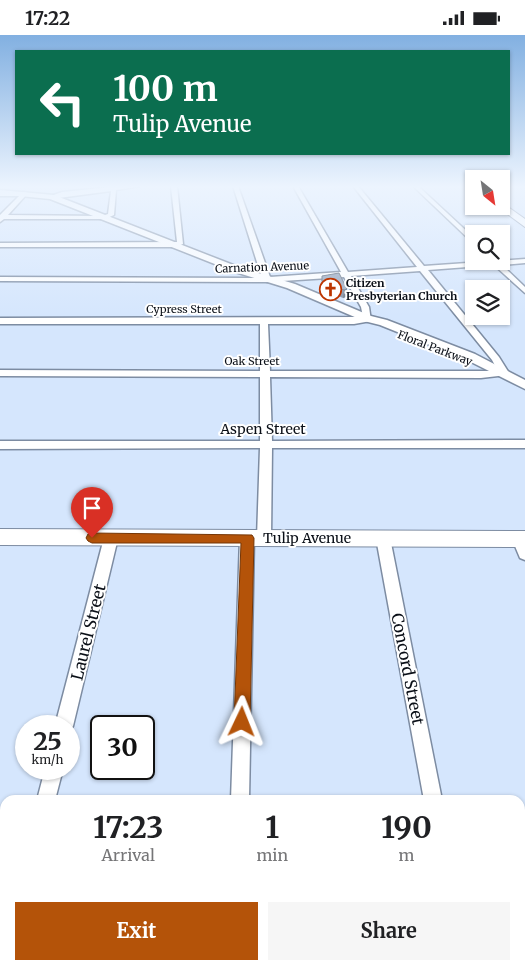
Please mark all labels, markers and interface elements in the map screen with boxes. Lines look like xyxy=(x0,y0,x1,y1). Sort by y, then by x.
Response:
text: 17:22 xyxy=(25,6,70,30)
text: 100 m xyxy=(113,67,218,111)
icon: left xyxy=(30,70,95,135)
text: Tulip Avenue xyxy=(113,110,252,138)
north arrow xyxy=(465,170,510,215)
map controls xyxy=(465,170,510,325)
button: search xyxy=(465,225,510,270)
street label: Carnation Avenue xyxy=(215,258,309,276)
place label: Citizen Presbyterian Church xyxy=(346,276,458,303)
church icon: Citizen Presbyterian Church xyxy=(318,277,342,301)
button: layers xyxy=(465,280,510,325)
street label: Cypress Street xyxy=(146,302,223,316)
street label: Floral Parkway xyxy=(396,327,475,369)
street label: Oak Street xyxy=(225,354,280,368)
street label: Aspen Street xyxy=(219,420,306,438)
pin xyxy=(71,487,113,538)
icon: arrive xyxy=(78,494,106,522)
street label: Tulip Avenue xyxy=(263,529,351,547)
street label: Laurel Street xyxy=(66,581,110,682)
street label: Concord Street xyxy=(387,611,429,727)
position arrow xyxy=(215,695,267,747)
speed limit sign: 30 xyxy=(90,715,155,780)
text: 25 xyxy=(33,725,62,757)
text: km/h xyxy=(32,752,63,767)
text: 17:23 xyxy=(93,808,163,846)
text: 1 xyxy=(265,808,279,846)
text: 190 xyxy=(381,808,432,846)
text: Arrival xyxy=(101,845,155,865)
text: min xyxy=(256,845,288,865)
text: m xyxy=(399,845,414,865)
button: Exit xyxy=(15,902,258,960)
button: Share xyxy=(268,902,510,960)

